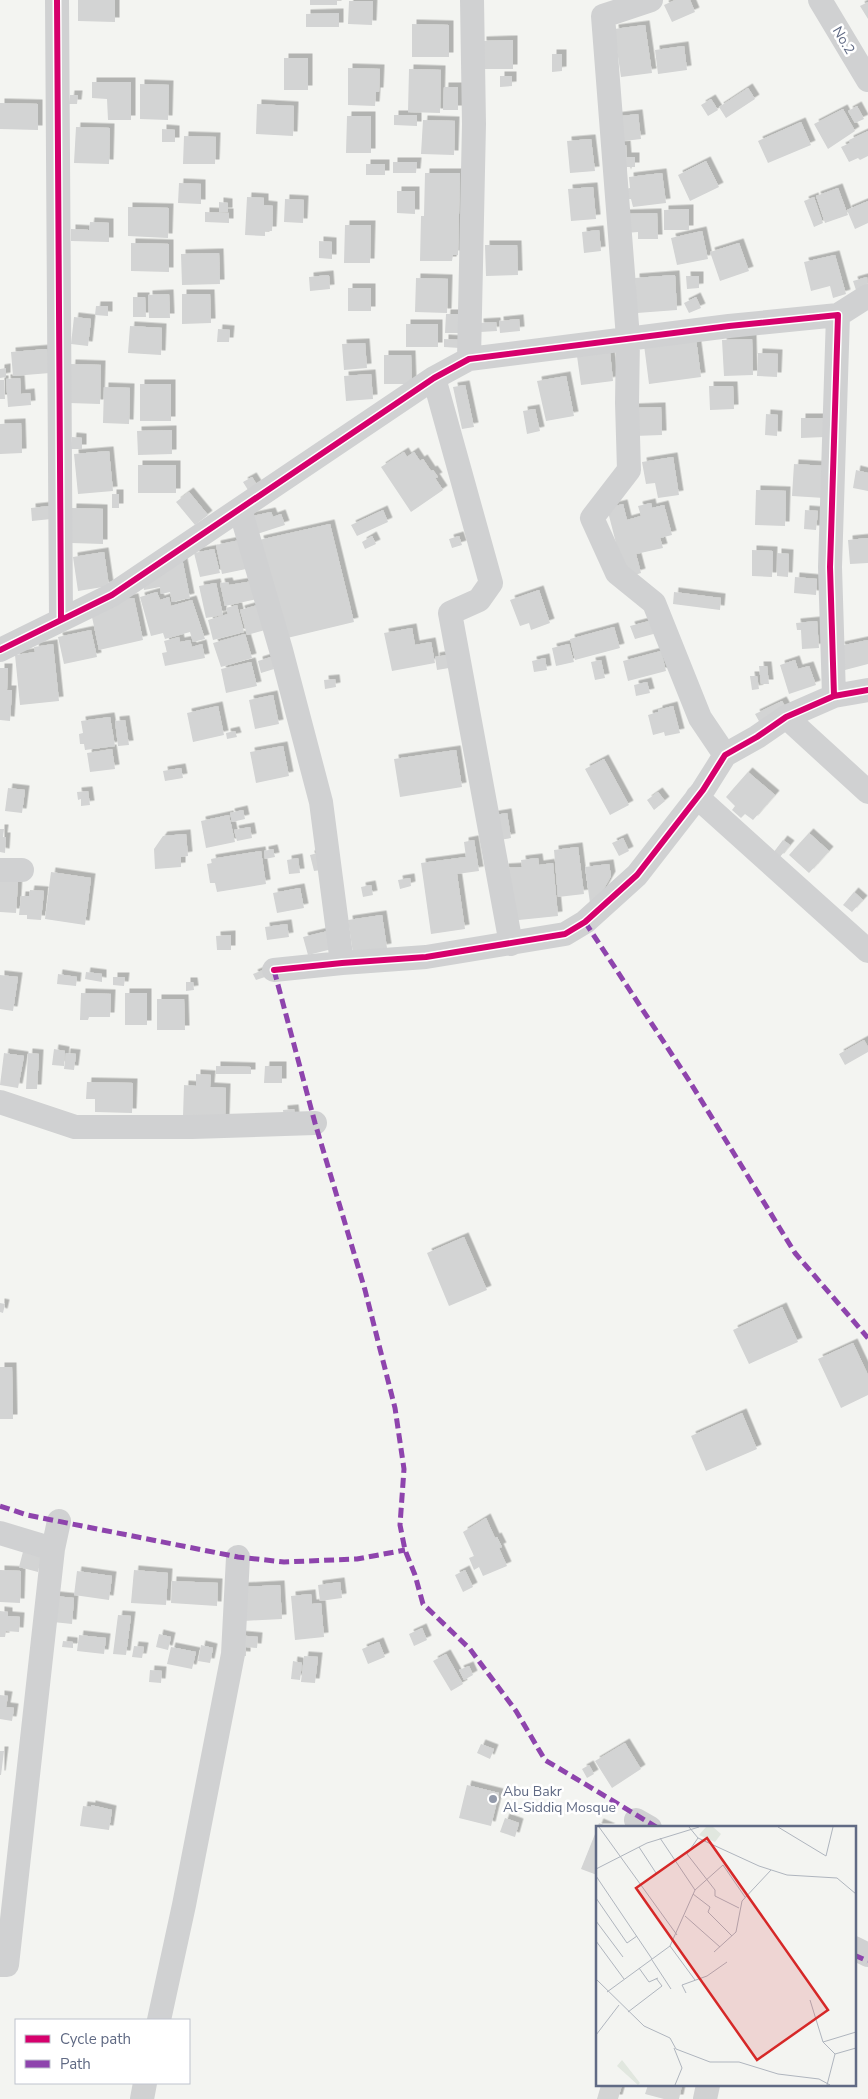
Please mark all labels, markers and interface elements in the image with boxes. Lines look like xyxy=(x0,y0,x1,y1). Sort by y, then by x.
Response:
street label: No.2 xyxy=(828,23,859,58)
place label: Abu Bakr Al-Siddiq Mosque xyxy=(503,1782,616,1817)
marker: Abu Bakr Al-Siddiq Mosque xyxy=(487,1793,499,1805)
inset map xyxy=(596,1826,856,2086)
legend xyxy=(15,2019,190,2084)
text: Cycle path xyxy=(60,2029,131,2049)
text: Path xyxy=(60,2054,91,2074)

